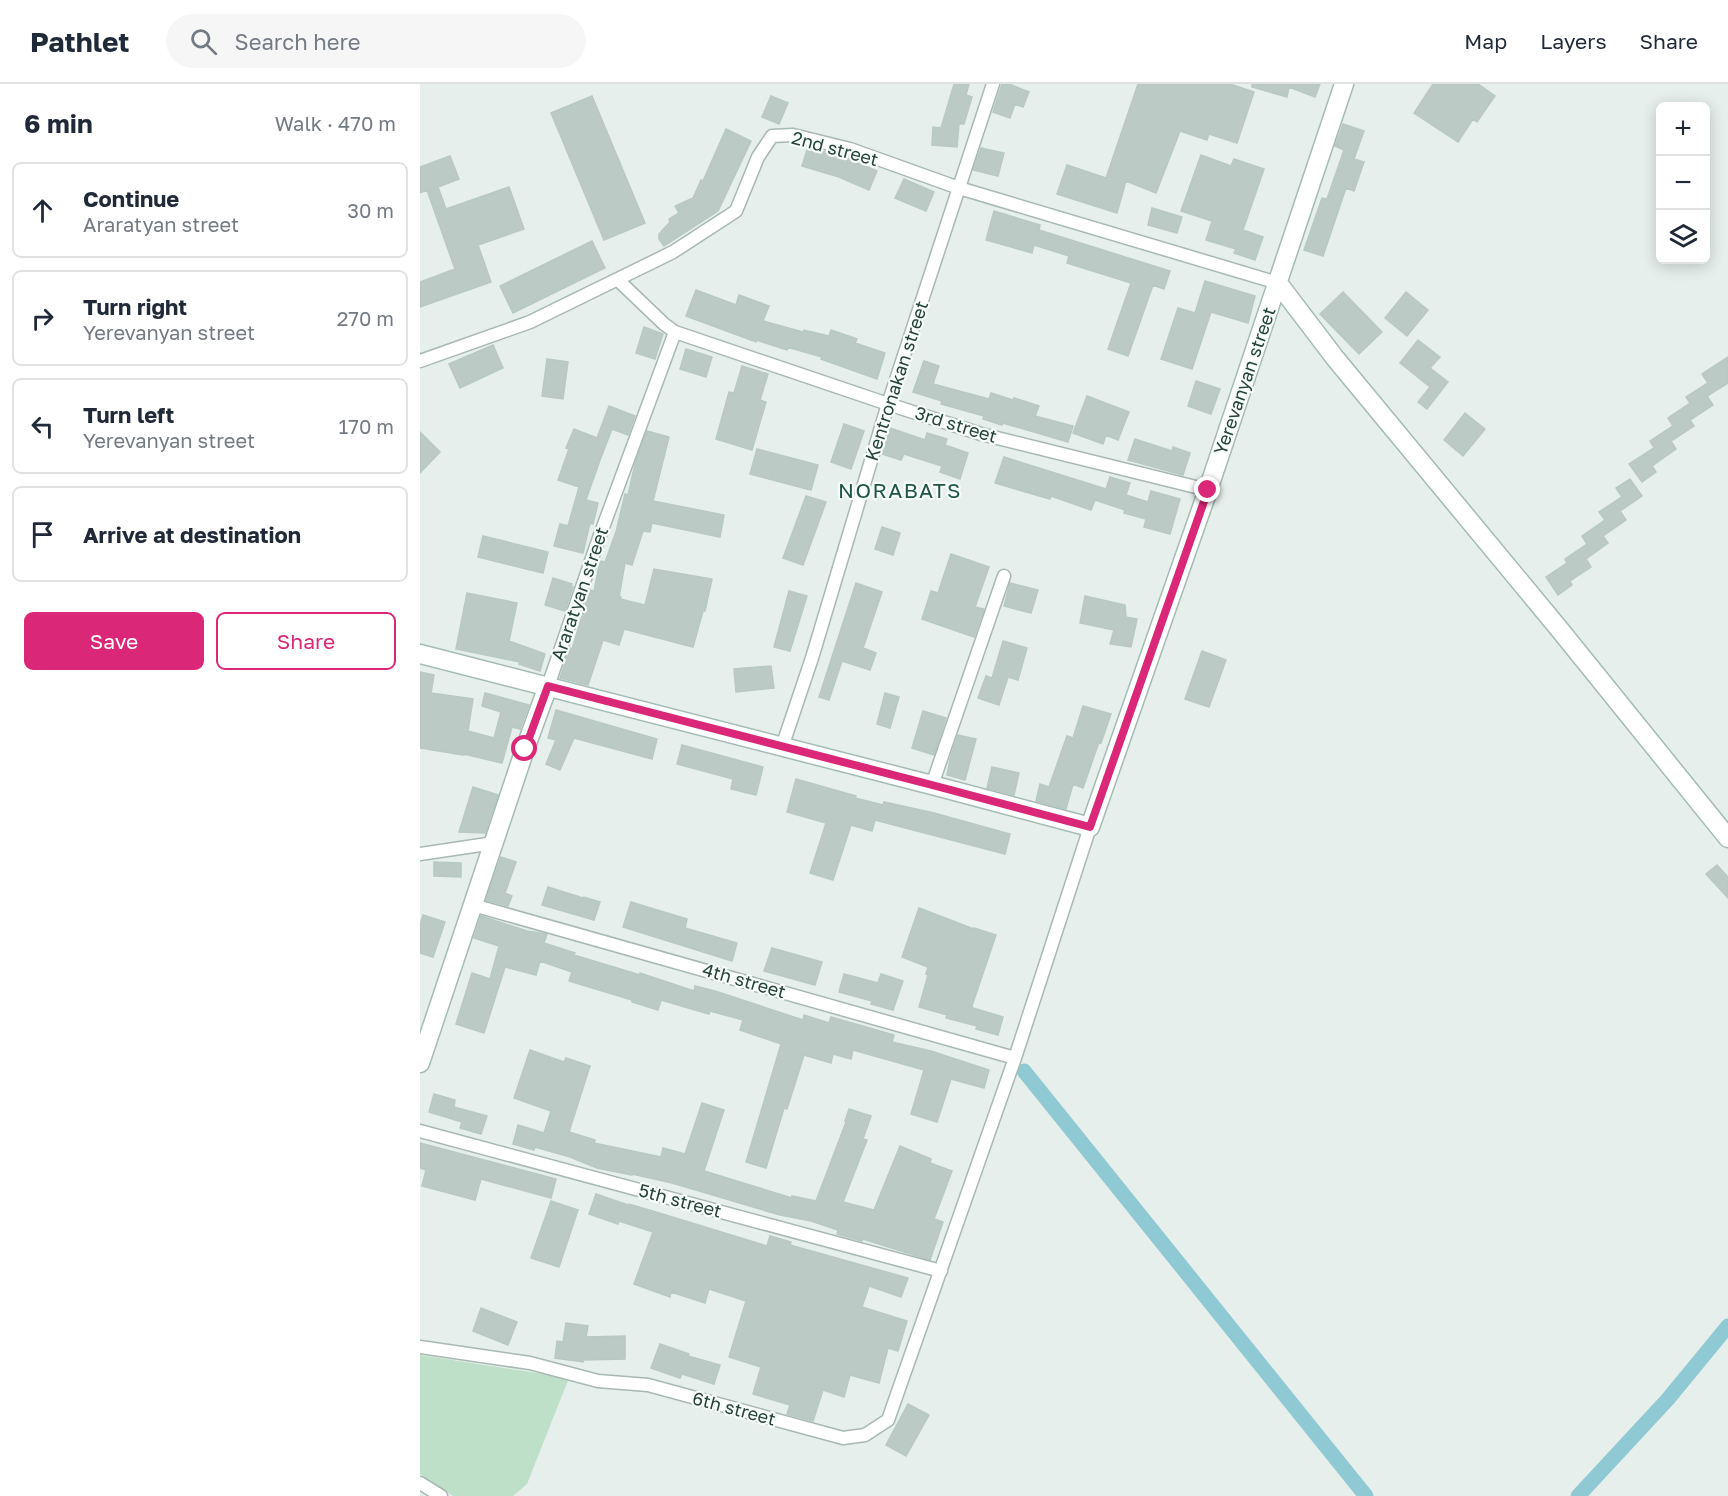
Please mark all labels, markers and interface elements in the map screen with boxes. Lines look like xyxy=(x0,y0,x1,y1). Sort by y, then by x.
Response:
search box xyxy=(166,14,586,68)
text: Pathlet xyxy=(30,25,130,58)
icon: search xyxy=(187,25,220,58)
text: Search here xyxy=(235,28,361,55)
text: Map xyxy=(1464,28,1507,54)
text: Layers xyxy=(1540,28,1607,54)
text: Share xyxy=(1640,28,1698,54)
map controls xyxy=(1656,102,1710,264)
button: + xyxy=(1656,102,1710,156)
text: 6 min xyxy=(24,108,93,139)
text: Walk · 470 m xyxy=(275,111,396,135)
street label: 2nd street xyxy=(790,126,881,170)
button: − xyxy=(1656,156,1710,210)
text: Continue xyxy=(83,185,179,212)
icon: ahead xyxy=(26,194,59,227)
text: 30 m xyxy=(347,198,394,222)
button: layers xyxy=(1656,210,1710,264)
text: Araratyan street xyxy=(83,212,239,236)
text: Turn right xyxy=(83,293,187,320)
street label: Kentronakan street xyxy=(860,298,932,463)
icon: right xyxy=(26,302,59,335)
street label: Yerevanyan street xyxy=(1208,304,1280,457)
text: 270 m xyxy=(337,306,394,330)
text: Yerevanyan street xyxy=(83,320,255,344)
text: Turn left xyxy=(83,401,174,428)
street label: 3rd street xyxy=(913,401,1000,447)
icon: left xyxy=(26,410,59,443)
text: 170 m xyxy=(339,414,394,438)
text: Yerevanyan street xyxy=(83,428,255,452)
route end xyxy=(1194,476,1220,502)
district label: NORABATS xyxy=(838,477,962,503)
icon: arrive xyxy=(26,518,59,551)
text: Arrive at destination xyxy=(83,521,301,548)
street label: Araratyan street xyxy=(546,524,612,664)
button: Save xyxy=(24,612,204,670)
button: Share xyxy=(216,612,396,670)
route start xyxy=(511,735,537,761)
street label: 4th street xyxy=(700,958,788,1002)
street label: 5th street xyxy=(636,1178,724,1222)
street label: 6th street xyxy=(690,1386,778,1430)

